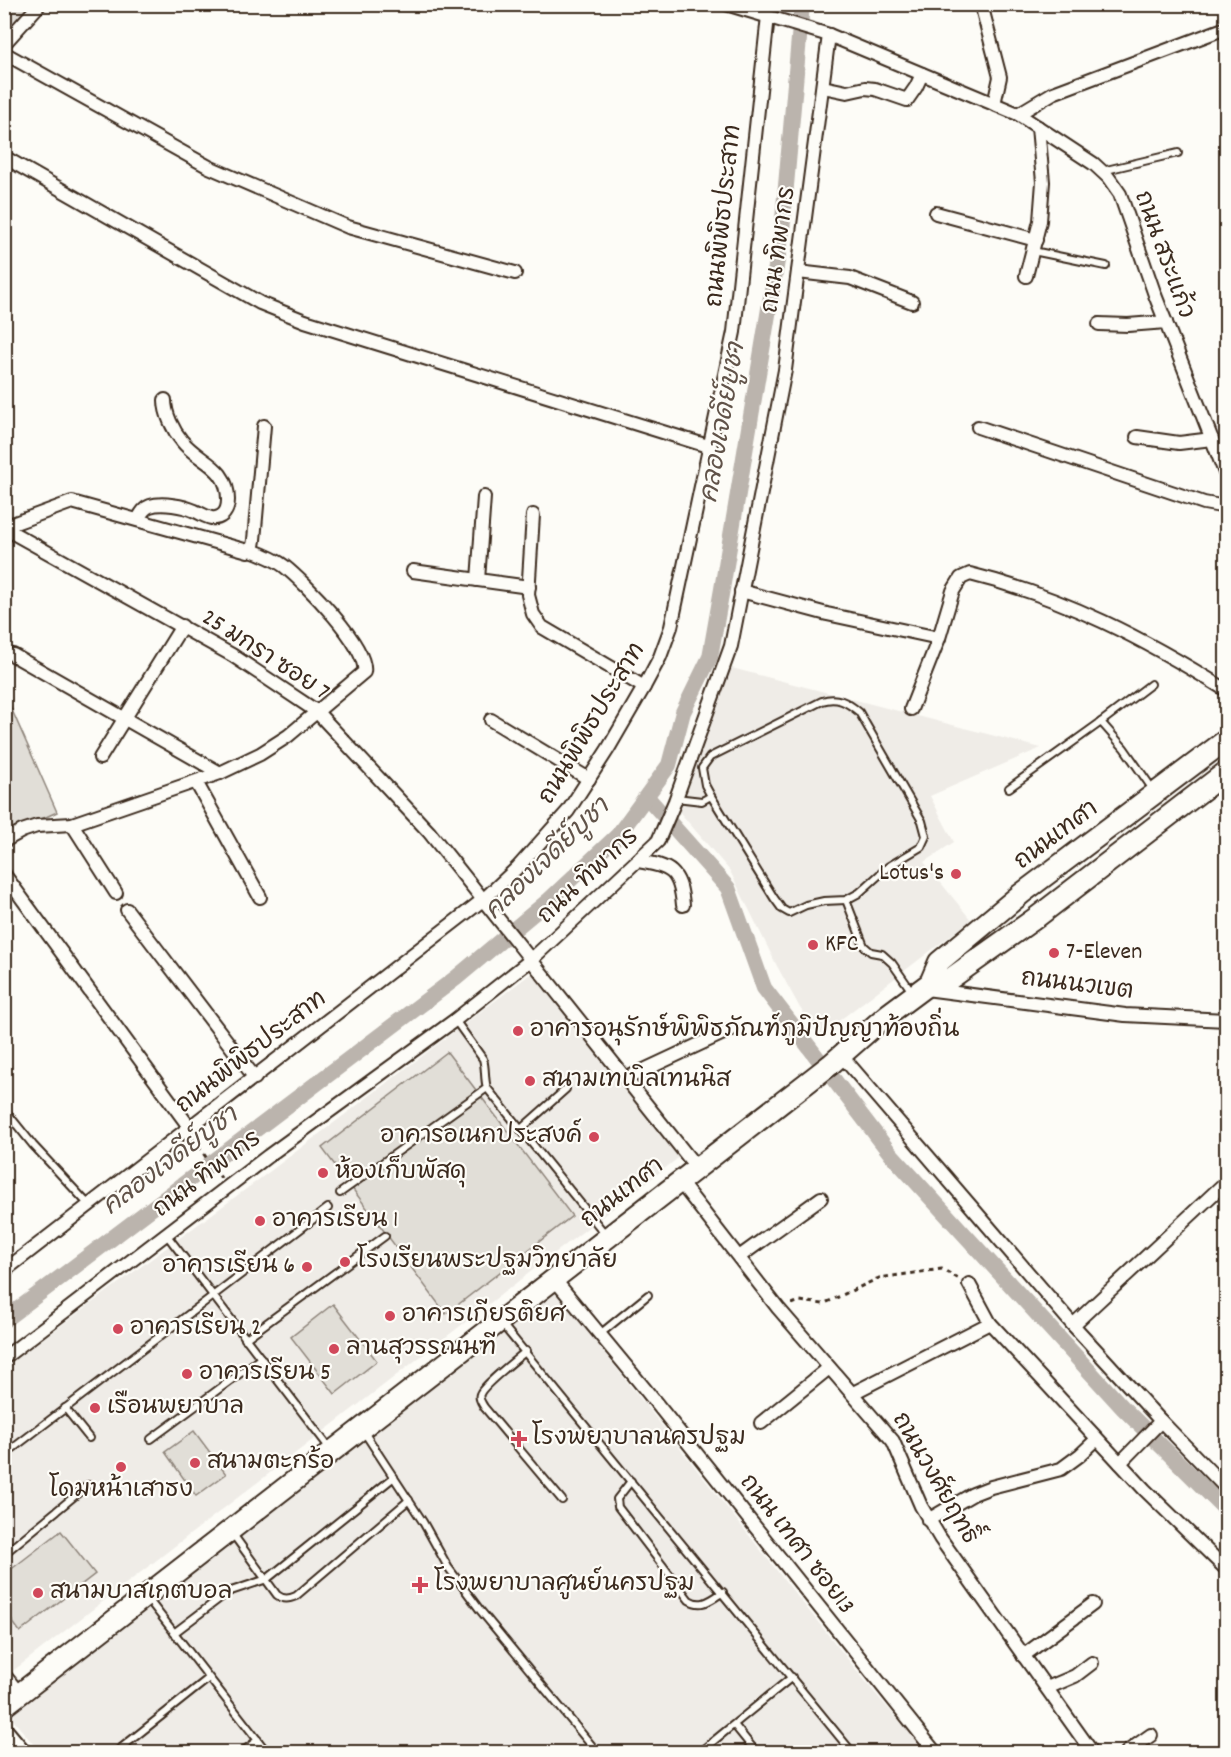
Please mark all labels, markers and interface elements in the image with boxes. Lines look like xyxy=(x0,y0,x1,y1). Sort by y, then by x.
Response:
street label: ถนนพิพิธประสาท xyxy=(698,123,752,309)
street label: ถนน ทิพากร xyxy=(754,185,806,315)
street label: ถนน สระแก้ว xyxy=(1124,186,1203,323)
water label: คลองเจดีย์บูชา xyxy=(690,338,757,506)
street label: 25 มกรา ซอย 7 xyxy=(194,602,336,710)
street label: ถนนพิพิธประสาท xyxy=(531,637,655,811)
water label: คลองเจดีย์บูชา xyxy=(476,788,620,929)
street label: ถนนเทศา xyxy=(1008,793,1106,879)
street label: ถนน ทิพากร xyxy=(531,821,647,933)
place label: Lotus's xyxy=(879,857,944,891)
marker: Lotus's xyxy=(949,867,963,881)
place label: KFC xyxy=(825,928,859,962)
place label: 7-Eleven xyxy=(1066,936,1142,970)
marker: KFC xyxy=(806,938,820,952)
marker: 7-Eleven xyxy=(1047,946,1061,960)
street label: ถนนนวเขต xyxy=(1019,962,1135,1010)
street label: ถนนพิพิธประสาท xyxy=(169,983,335,1123)
place label: อาคารอนุรักษ์พิพิธภัณฑ์ภูมิปัญญาท้องถิ่น xyxy=(530,1007,959,1048)
marker: อาคารอนุรักษ์พิพิธภัณฑ์ภูมิปัญญาท้องถิ่น xyxy=(511,1024,525,1038)
place label: สนามเทเบิลเทนนิส xyxy=(542,1064,732,1098)
marker: สนามเทเบิลเทนนิส xyxy=(523,1074,537,1088)
water label: คลองเจดีย์บูชา xyxy=(94,1096,248,1225)
place label: อาคารอเนกประสงค์ xyxy=(380,1118,582,1154)
street label: ถนน ทิพากร xyxy=(147,1123,269,1227)
marker: อาคารอเนกประสงค์ xyxy=(587,1130,601,1144)
street label: ถนนเทศา xyxy=(574,1150,672,1238)
place label: ห้องเก็บพัสดุ xyxy=(335,1155,466,1190)
marker: ห้องเก็บพัสดุ xyxy=(316,1166,330,1180)
place label: อาคารเรียน 1 xyxy=(272,1203,398,1238)
marker: อาคารเรียน 1 xyxy=(253,1214,267,1228)
place label: โรงเรียนพระปฐมวิทยาลัย xyxy=(357,1243,618,1279)
place label: อาคารเรียน 6 xyxy=(162,1249,295,1284)
marker: โรงเรียนพระปฐมวิทยาลัย xyxy=(338,1255,352,1269)
marker: อาคารเรียน 6 xyxy=(300,1260,314,1274)
place label: อาคารเกียรติยศ xyxy=(402,1298,567,1333)
marker: อาคารเกียรติยศ xyxy=(383,1309,397,1323)
place label: อาคารเรียน 2 xyxy=(130,1311,261,1346)
marker: อาคารเรียน 2 xyxy=(111,1322,125,1336)
place label: ลานสุวรรณนฑี xyxy=(346,1331,496,1366)
marker: ลานสุวรรณนฑี xyxy=(327,1342,341,1356)
place label: อาคารเรียน 5 xyxy=(199,1356,331,1391)
marker: อาคารเรียน 5 xyxy=(180,1367,194,1381)
place label: เรือนพยาบาล xyxy=(107,1390,244,1425)
marker: เรือนพยาบาล xyxy=(88,1401,102,1415)
street label: ถนนวงศ์ยฤทธิ์ xyxy=(882,1402,993,1552)
place label: โรงพยาบาลนครปฐม xyxy=(532,1420,746,1456)
marker: โรงพยาบาลนครปฐม xyxy=(510,1430,528,1448)
place label: สนามตะกร้อ xyxy=(207,1445,334,1480)
marker: สนามตะกร้อ xyxy=(188,1456,202,1470)
marker: โดมหน้าเสาธง xyxy=(114,1460,128,1474)
street label: ถนน เทศา ซอย13 xyxy=(730,1468,862,1622)
place label: โดมหน้าเสาธง xyxy=(49,1472,193,1508)
place label: โรงพยาบาลศูนย์นครปฐม xyxy=(434,1566,695,1602)
place label: สนามบาสเกตบอล xyxy=(50,1576,232,1610)
marker: โรงพยาบาลศูนย์นครปฐม xyxy=(411,1576,429,1594)
marker: สนามบาสเกตบอล xyxy=(31,1586,45,1600)

